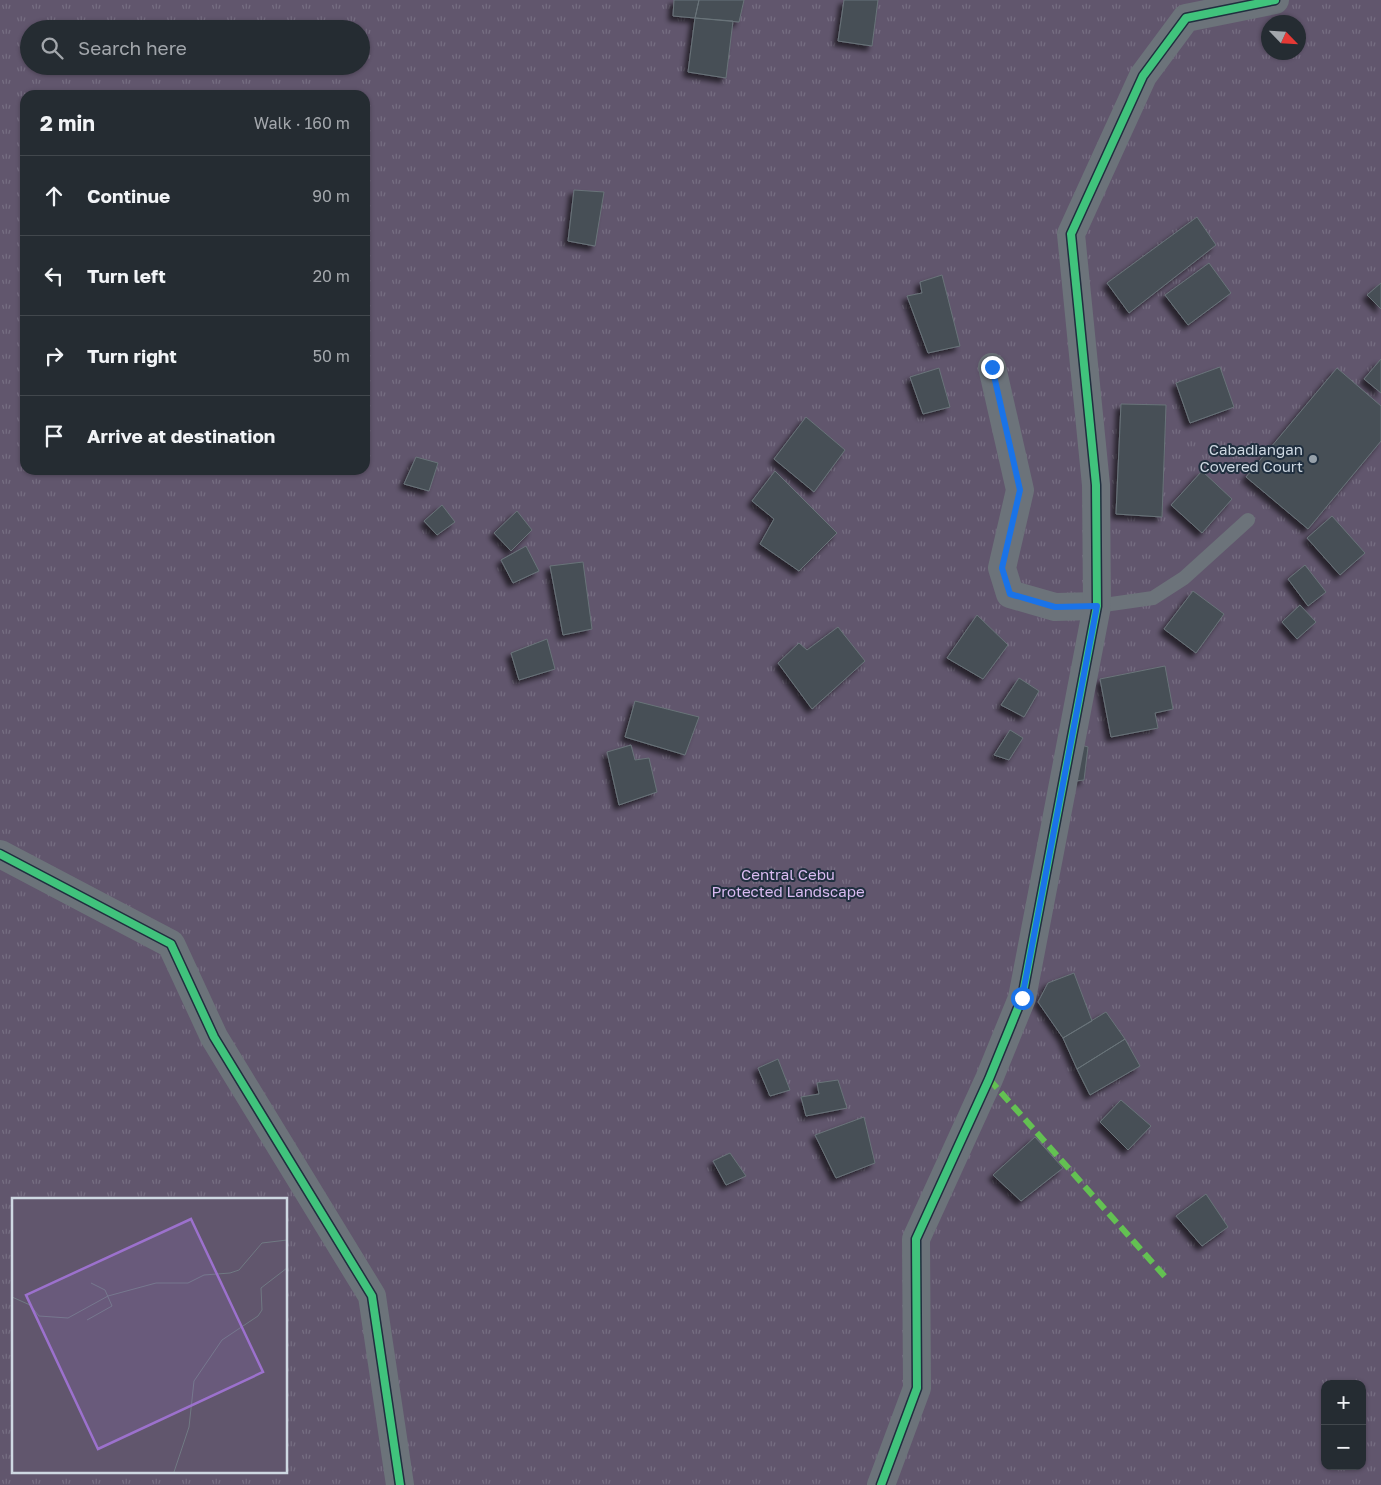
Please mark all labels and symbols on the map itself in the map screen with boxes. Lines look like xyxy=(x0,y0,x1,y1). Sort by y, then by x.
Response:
north arrow xyxy=(1261,15,1306,60)
route end xyxy=(981,356,1004,379)
place label: Cabadiangan Covered Court xyxy=(1199,440,1303,475)
marker: Cabadiangan Covered Court xyxy=(1307,453,1319,465)
park label: Central Cebu Protected Landscape xyxy=(711,865,865,900)
route start xyxy=(1011,987,1034,1010)
inset map xyxy=(12,1198,288,1472)

